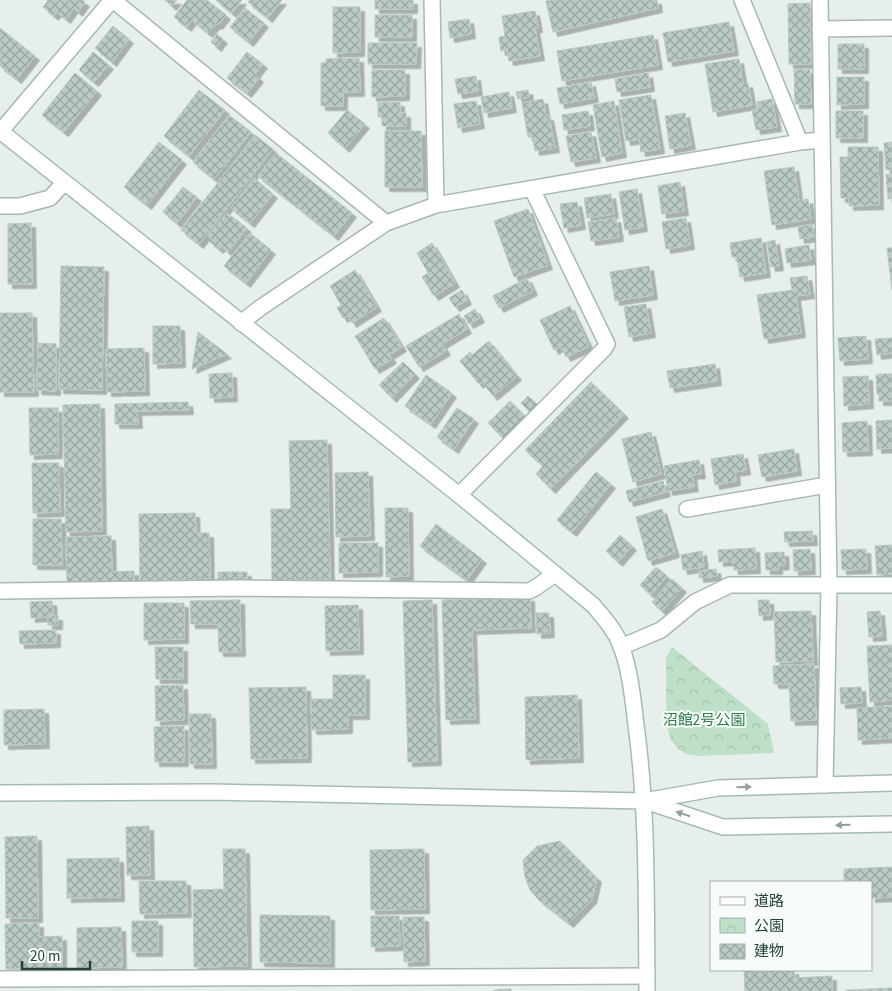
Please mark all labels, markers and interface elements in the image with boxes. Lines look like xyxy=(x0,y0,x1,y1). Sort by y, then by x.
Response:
park label: 沼館2号公園 xyxy=(663,710,745,731)
one-way arrow xyxy=(736,783,752,791)
one-way arrow xyxy=(675,809,690,817)
one-way arrow xyxy=(835,821,851,829)
legend xyxy=(710,881,872,971)
text: 道路 xyxy=(754,891,784,912)
text: 公園 xyxy=(754,916,784,937)
scale bar xyxy=(22,938,90,970)
text: 建物 xyxy=(754,941,784,962)
text: 20 m xyxy=(30,946,60,967)

